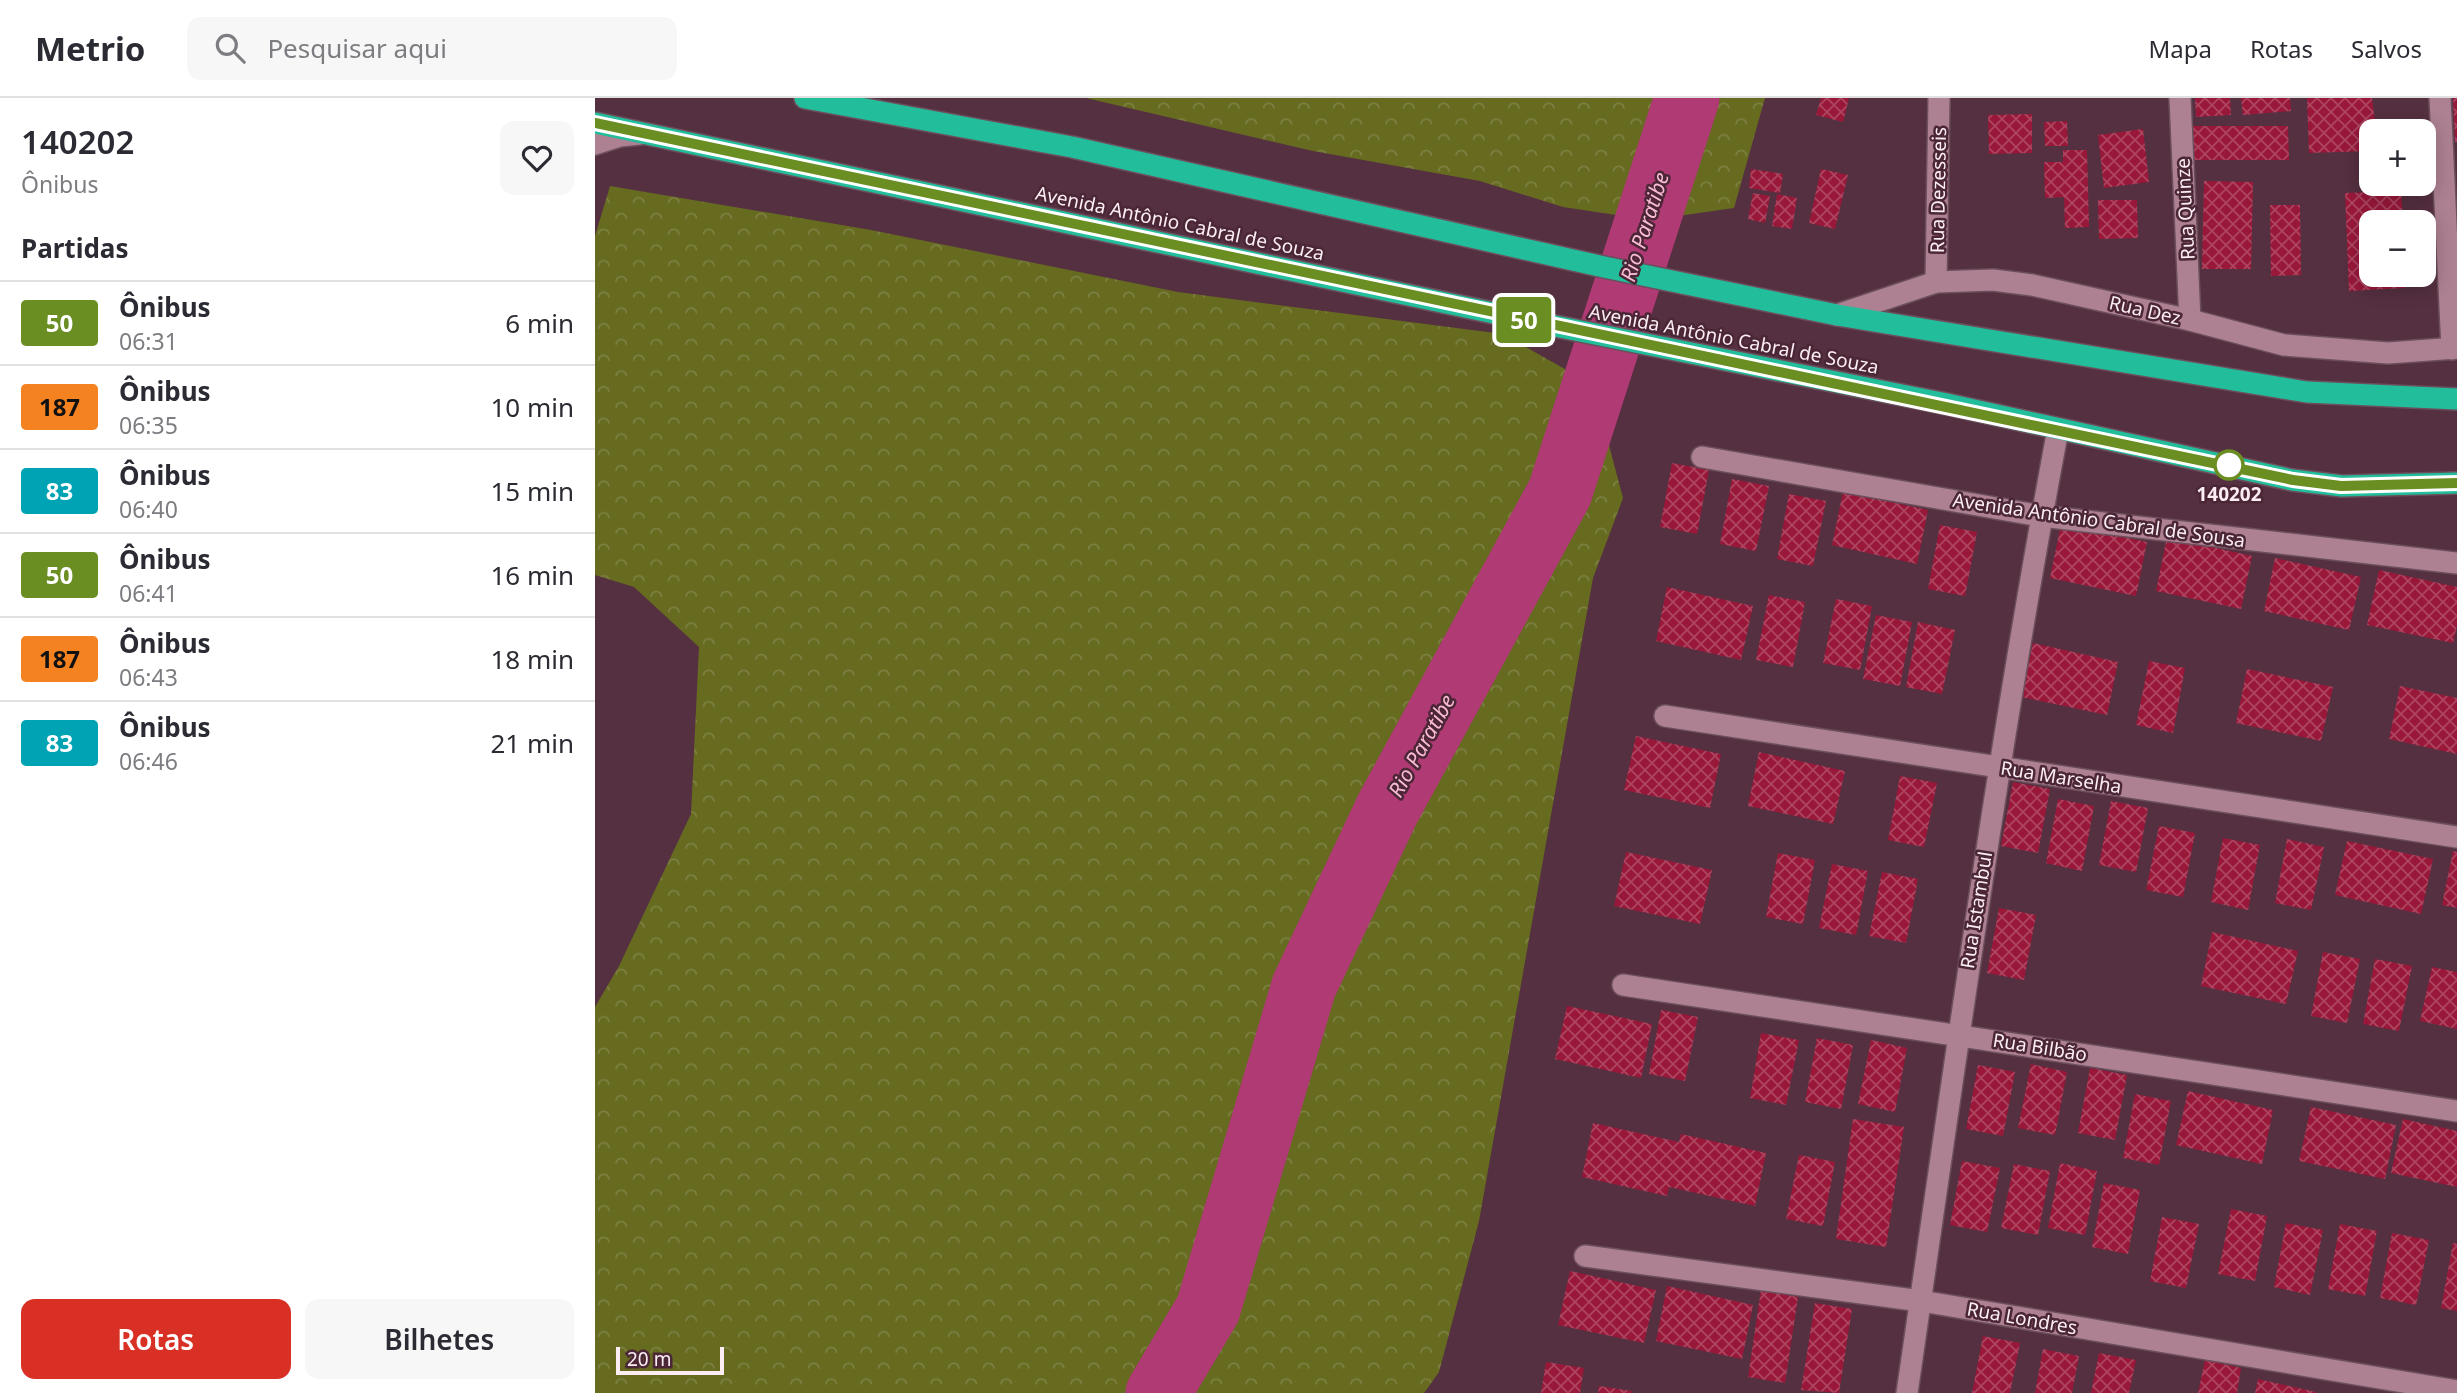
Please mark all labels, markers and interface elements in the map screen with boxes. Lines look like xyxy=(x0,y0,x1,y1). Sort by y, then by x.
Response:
search box xyxy=(187,17,677,80)
text: Metrio xyxy=(35,26,145,71)
icon: search xyxy=(211,29,249,67)
text: Pesquisar aqui xyxy=(267,30,447,66)
text: Mapa xyxy=(2148,32,2212,65)
text: Rotas xyxy=(2250,32,2313,65)
text: Salvos xyxy=(2351,32,2422,65)
text: 140202 xyxy=(21,119,134,164)
map controls xyxy=(2359,119,2436,287)
button: + xyxy=(2359,119,2436,196)
button: heart xyxy=(500,121,574,195)
street label: Rua Dezesseis xyxy=(1924,127,1952,253)
street label: Rua Quinze xyxy=(2169,157,2201,261)
text: Ônibus xyxy=(21,168,99,200)
water label: Rio Paratibe xyxy=(1613,168,1675,285)
street label: Avenida Antônio Cabral de Souza xyxy=(1033,180,1327,266)
button: − xyxy=(2359,210,2436,287)
text: Partidas xyxy=(21,230,128,266)
text: Ônibus xyxy=(119,289,211,325)
street label: Rua Dez xyxy=(2107,289,2183,331)
line badge: 50 xyxy=(1493,297,1555,343)
street label: Avenida Antônio Cabral de Souza xyxy=(1587,298,1881,380)
text: 50 xyxy=(1510,303,1538,336)
text: 6 min xyxy=(505,305,574,341)
text: 50 xyxy=(46,306,73,339)
text: 06:31 xyxy=(119,325,178,357)
text: Ônibus xyxy=(119,373,211,409)
text: 10 min xyxy=(490,389,574,425)
text: 187 xyxy=(39,390,80,423)
text: 06:35 xyxy=(119,409,178,441)
marker: 140202 xyxy=(2214,450,2244,480)
text: Ônibus xyxy=(119,457,211,493)
text: 15 min xyxy=(490,473,574,509)
text: 83 xyxy=(46,474,73,507)
place label: 140202 xyxy=(2196,481,2262,507)
street label: Avenida Antônio Cabral de Sousa xyxy=(1951,487,2247,553)
text: 06:40 xyxy=(119,493,178,525)
text: Ônibus xyxy=(119,541,211,577)
text: 16 min xyxy=(490,557,574,593)
text: 50 xyxy=(46,558,73,591)
text: 06:41 xyxy=(119,577,178,609)
text: Ônibus xyxy=(119,625,211,661)
text: 18 min xyxy=(490,641,574,677)
text: 187 xyxy=(39,642,80,675)
text: 06:43 xyxy=(119,661,178,693)
water label: Rio Paratibe xyxy=(1381,689,1461,802)
text: Ônibus xyxy=(119,709,211,745)
text: 21 min xyxy=(490,725,574,761)
text: 83 xyxy=(46,726,73,759)
text: 06:46 xyxy=(119,745,178,777)
street label: Rua Marselha xyxy=(1999,755,2123,799)
street label: Rua Istambul xyxy=(1954,850,1998,970)
street label: Rua Bilbão xyxy=(1991,1027,2089,1067)
street label: Rua Londres xyxy=(1965,1296,2079,1340)
button: Rotas xyxy=(21,1299,291,1379)
button: Bilhetes xyxy=(305,1299,574,1379)
scale bar xyxy=(616,1344,725,1376)
text: 20 m xyxy=(627,1346,671,1372)

